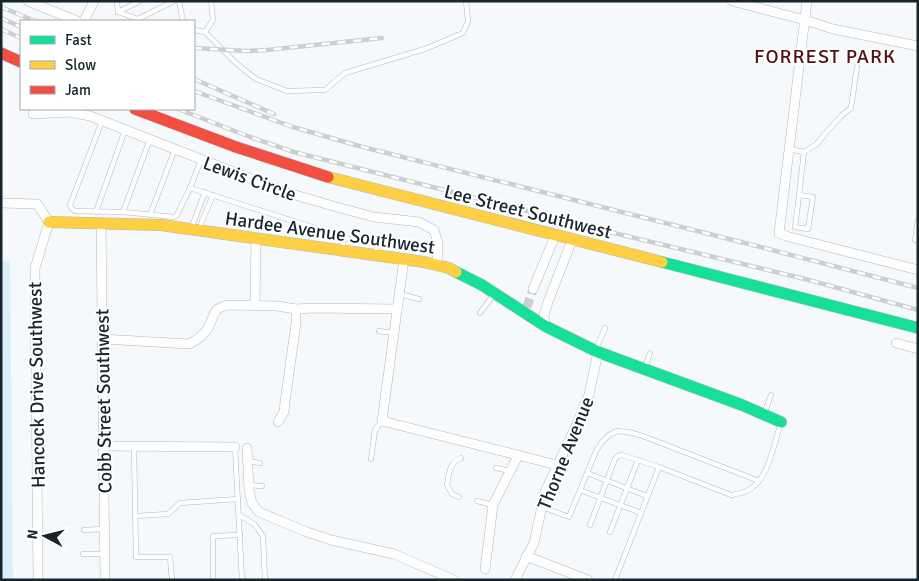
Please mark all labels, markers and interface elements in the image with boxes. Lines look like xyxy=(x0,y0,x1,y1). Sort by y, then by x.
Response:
legend xyxy=(20,20,195,110)
text: Fast xyxy=(65,31,92,49)
district label: FORREST PARK xyxy=(754,44,896,69)
text: Slow xyxy=(65,56,96,74)
text: Jam xyxy=(65,81,91,99)
street label: Lewis Circle xyxy=(200,151,300,207)
street label: Lee Street Southwest xyxy=(442,180,614,244)
street label: Hardee Avenue Southwest xyxy=(223,206,437,260)
street label: Hancock Drive Southwest xyxy=(23,281,51,488)
street label: Cobb Street Southwest xyxy=(90,308,118,493)
street label: Thorne Avenue xyxy=(532,393,600,514)
north arrow xyxy=(20,511,70,561)
text: N xyxy=(24,529,42,540)

